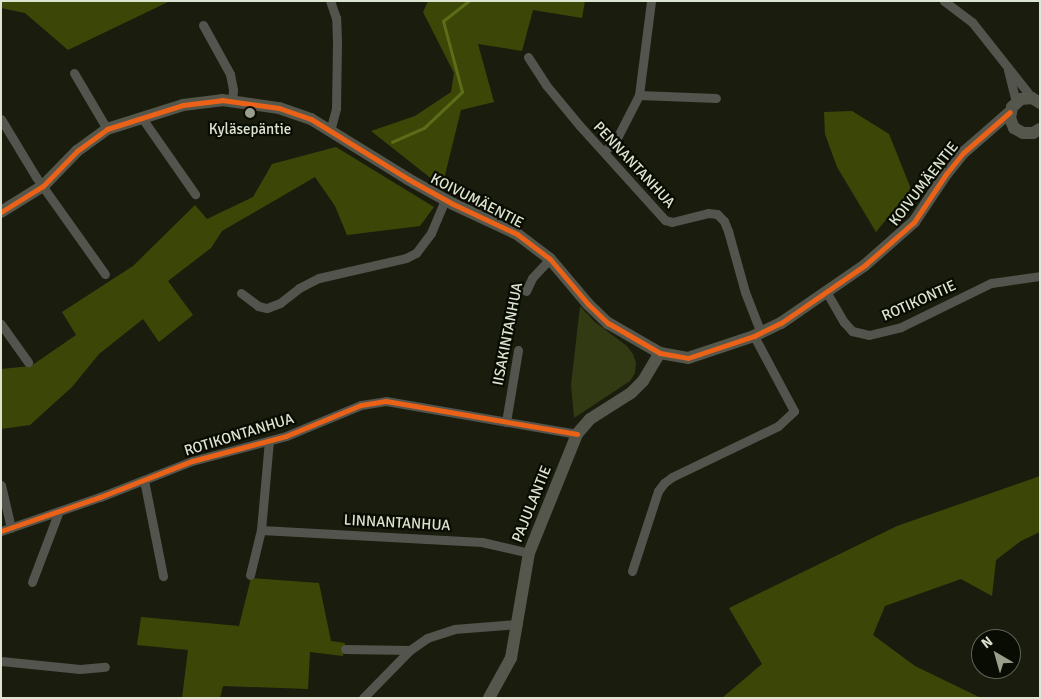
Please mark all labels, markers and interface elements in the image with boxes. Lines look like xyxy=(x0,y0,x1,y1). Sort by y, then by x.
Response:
marker: Kyläsepäntie xyxy=(244,107,256,119)
street label: PENNANTANHUA xyxy=(589,118,679,212)
place label: Kyläsepäntie xyxy=(209,121,291,139)
street label: KOIVUMÄENTIE xyxy=(886,138,962,230)
street label: KOIVUMÄENTIE xyxy=(428,170,526,232)
street label: ROTIKONTIE xyxy=(879,277,959,325)
street label: IISAKINTANHUA xyxy=(489,281,527,387)
street label: ROTIKONTANHUA xyxy=(182,410,296,460)
street label: PAJULANTIE xyxy=(508,463,556,545)
street label: LINNANTANHUA xyxy=(343,511,451,535)
north arrow xyxy=(971,629,1021,679)
text: N xyxy=(978,633,996,652)

